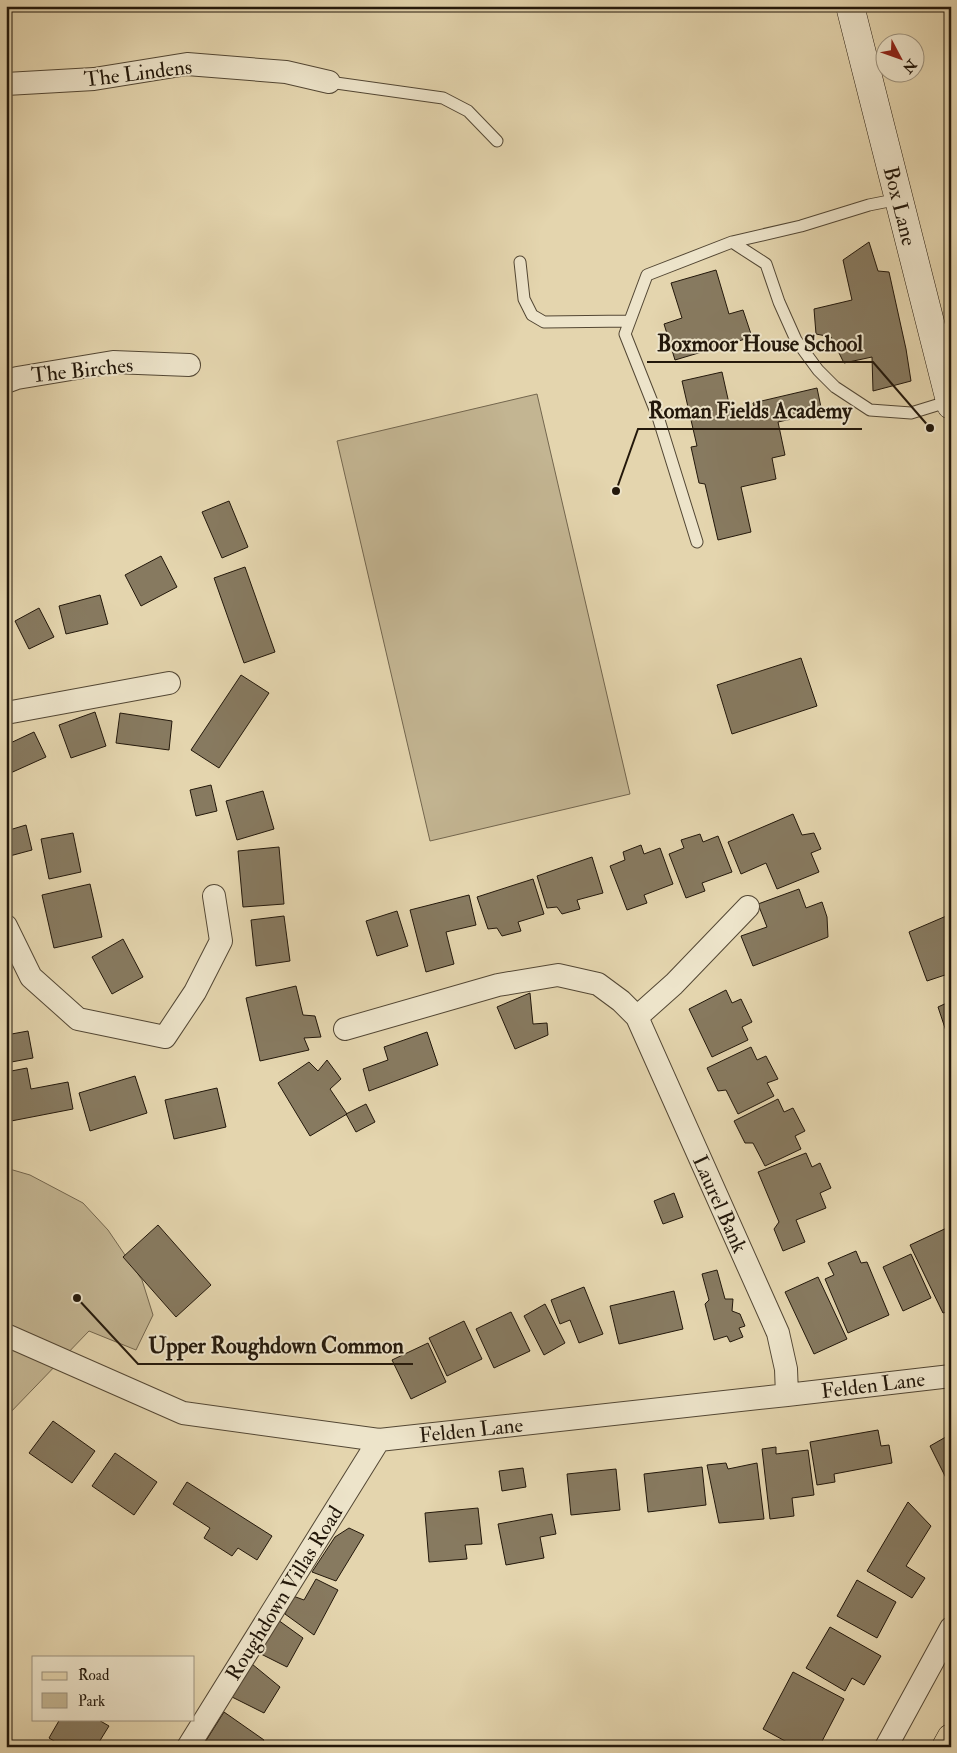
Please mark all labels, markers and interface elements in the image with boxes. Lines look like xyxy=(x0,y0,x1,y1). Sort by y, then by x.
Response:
north arrow xyxy=(874,32,924,82)
street label: The Lindens xyxy=(83,53,194,94)
text: N xyxy=(899,55,921,77)
street label: Box Lane xyxy=(877,164,922,249)
callout: Boxmoor House School xyxy=(647,325,873,362)
text: Boxmoor House School xyxy=(657,330,863,358)
street label: The Birches xyxy=(30,352,134,389)
callout: Roman Fields Academy xyxy=(638,392,862,429)
text: Roman Fields Academy xyxy=(648,397,853,426)
street label: Laurel Bank xyxy=(686,1151,753,1257)
callout: Upper Roughdown Common xyxy=(138,1327,413,1364)
text: Upper Roughdown Common xyxy=(148,1332,404,1361)
street label: Felden Lane xyxy=(820,1366,927,1405)
street label: Felden Lane xyxy=(418,1412,525,1449)
street label: Roughdown Villas Road xyxy=(220,1500,349,1686)
legend xyxy=(32,1656,195,1720)
text: Road xyxy=(78,1666,110,1685)
text: Park xyxy=(78,1692,105,1711)

